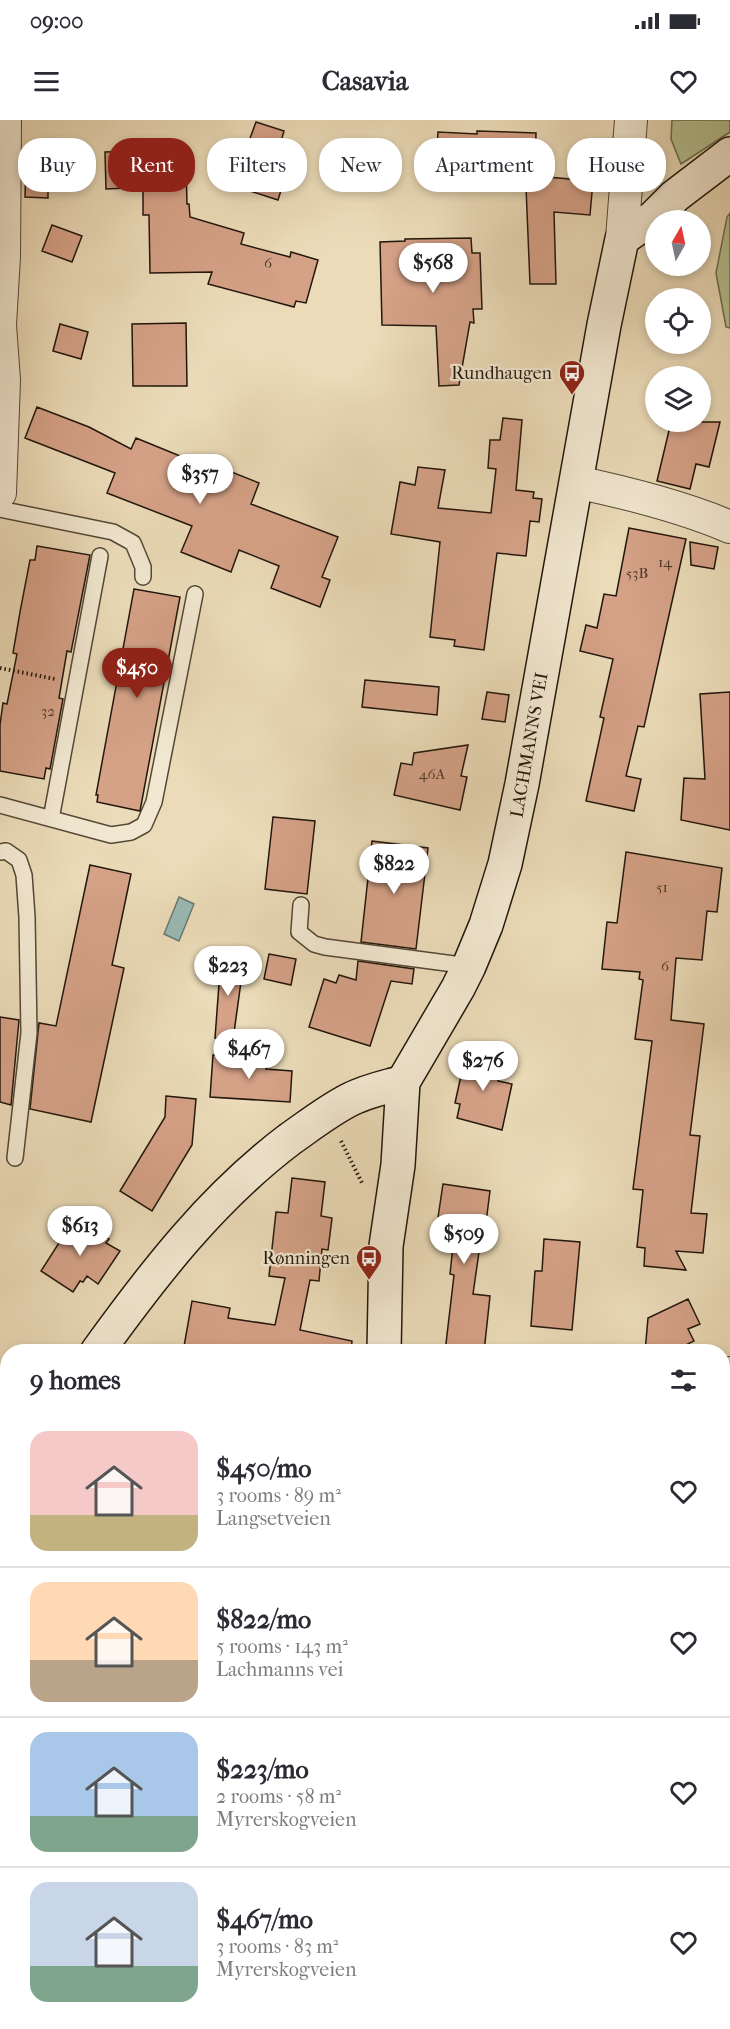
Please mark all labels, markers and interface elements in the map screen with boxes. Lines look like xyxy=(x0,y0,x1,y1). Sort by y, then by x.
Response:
text: 09:00 xyxy=(30,8,83,34)
icon: menu xyxy=(30,65,63,98)
text: Casavia xyxy=(322,65,408,97)
icon: heart xyxy=(667,65,700,98)
chip: Buy xyxy=(18,138,96,192)
chip: Rent xyxy=(108,138,195,192)
chip: Filters xyxy=(207,138,307,192)
chip: New xyxy=(319,138,402,192)
chip: Apartment xyxy=(414,138,555,192)
chip: House xyxy=(567,138,666,192)
north arrow xyxy=(645,210,711,276)
map controls xyxy=(645,210,711,432)
pin: $568 xyxy=(397,243,469,294)
text: $568 xyxy=(413,251,453,274)
house number: 6 xyxy=(264,254,273,272)
button: locate xyxy=(645,288,711,354)
bus stop icon: Rundhaugen xyxy=(557,358,587,396)
place label: Rundhaugen xyxy=(451,363,553,384)
button: layers xyxy=(645,366,711,432)
pin: $357 xyxy=(164,454,236,505)
text: $357 xyxy=(181,462,219,485)
house number: 14 xyxy=(658,553,673,571)
house number: 53B xyxy=(626,564,648,582)
pin: $450 xyxy=(101,648,173,699)
text: $450 xyxy=(116,656,158,679)
street label: LACHMANNS VEI xyxy=(506,671,553,819)
house number: 32 xyxy=(41,702,55,720)
house number: 46A xyxy=(419,765,446,783)
pin: $822 xyxy=(358,844,430,895)
text: $822 xyxy=(373,852,415,875)
house number: 51 xyxy=(656,878,668,896)
pin: $223 xyxy=(192,946,264,997)
text: $223 xyxy=(208,954,248,977)
house number: 6 xyxy=(661,957,670,975)
pin: $467 xyxy=(213,1029,285,1080)
text: $467 xyxy=(227,1037,271,1060)
pin: $276 xyxy=(447,1041,519,1092)
text: $276 xyxy=(462,1049,504,1072)
pin: $613 xyxy=(44,1206,116,1257)
text: $613 xyxy=(61,1214,99,1237)
pin: $509 xyxy=(428,1214,500,1265)
text: $509 xyxy=(443,1222,485,1245)
bus stop icon: Rønningen xyxy=(354,1243,384,1281)
place label: Rønningen xyxy=(263,1248,351,1269)
icon: filters xyxy=(667,1364,700,1397)
text: 9 homes xyxy=(30,1365,121,1396)
text: $450/mo xyxy=(216,1453,312,1484)
icon: home xyxy=(78,1455,150,1527)
icon: heart xyxy=(667,1475,700,1508)
text: 3 rooms · 89 m² xyxy=(216,1484,341,1507)
text: Langsetveien xyxy=(216,1507,331,1530)
text: $822/mo xyxy=(216,1604,311,1635)
icon: home xyxy=(78,1606,150,1678)
icon: heart xyxy=(667,1626,700,1659)
text: 5 rooms · 143 m² xyxy=(216,1635,348,1658)
text: Lachmanns vei xyxy=(216,1658,344,1681)
text: $223/mo xyxy=(216,1754,309,1785)
icon: home xyxy=(78,1756,150,1828)
icon: heart xyxy=(667,1776,700,1809)
text: 2 rooms · 58 m² xyxy=(216,1785,341,1808)
text: Myrerskogveien xyxy=(216,1808,357,1831)
text: $467/mo xyxy=(216,1904,313,1935)
icon: home xyxy=(78,1906,150,1978)
icon: heart xyxy=(667,1926,700,1959)
text: 3 rooms · 83 m² xyxy=(216,1935,339,1958)
text: Myrerskogveien xyxy=(216,1958,357,1981)

